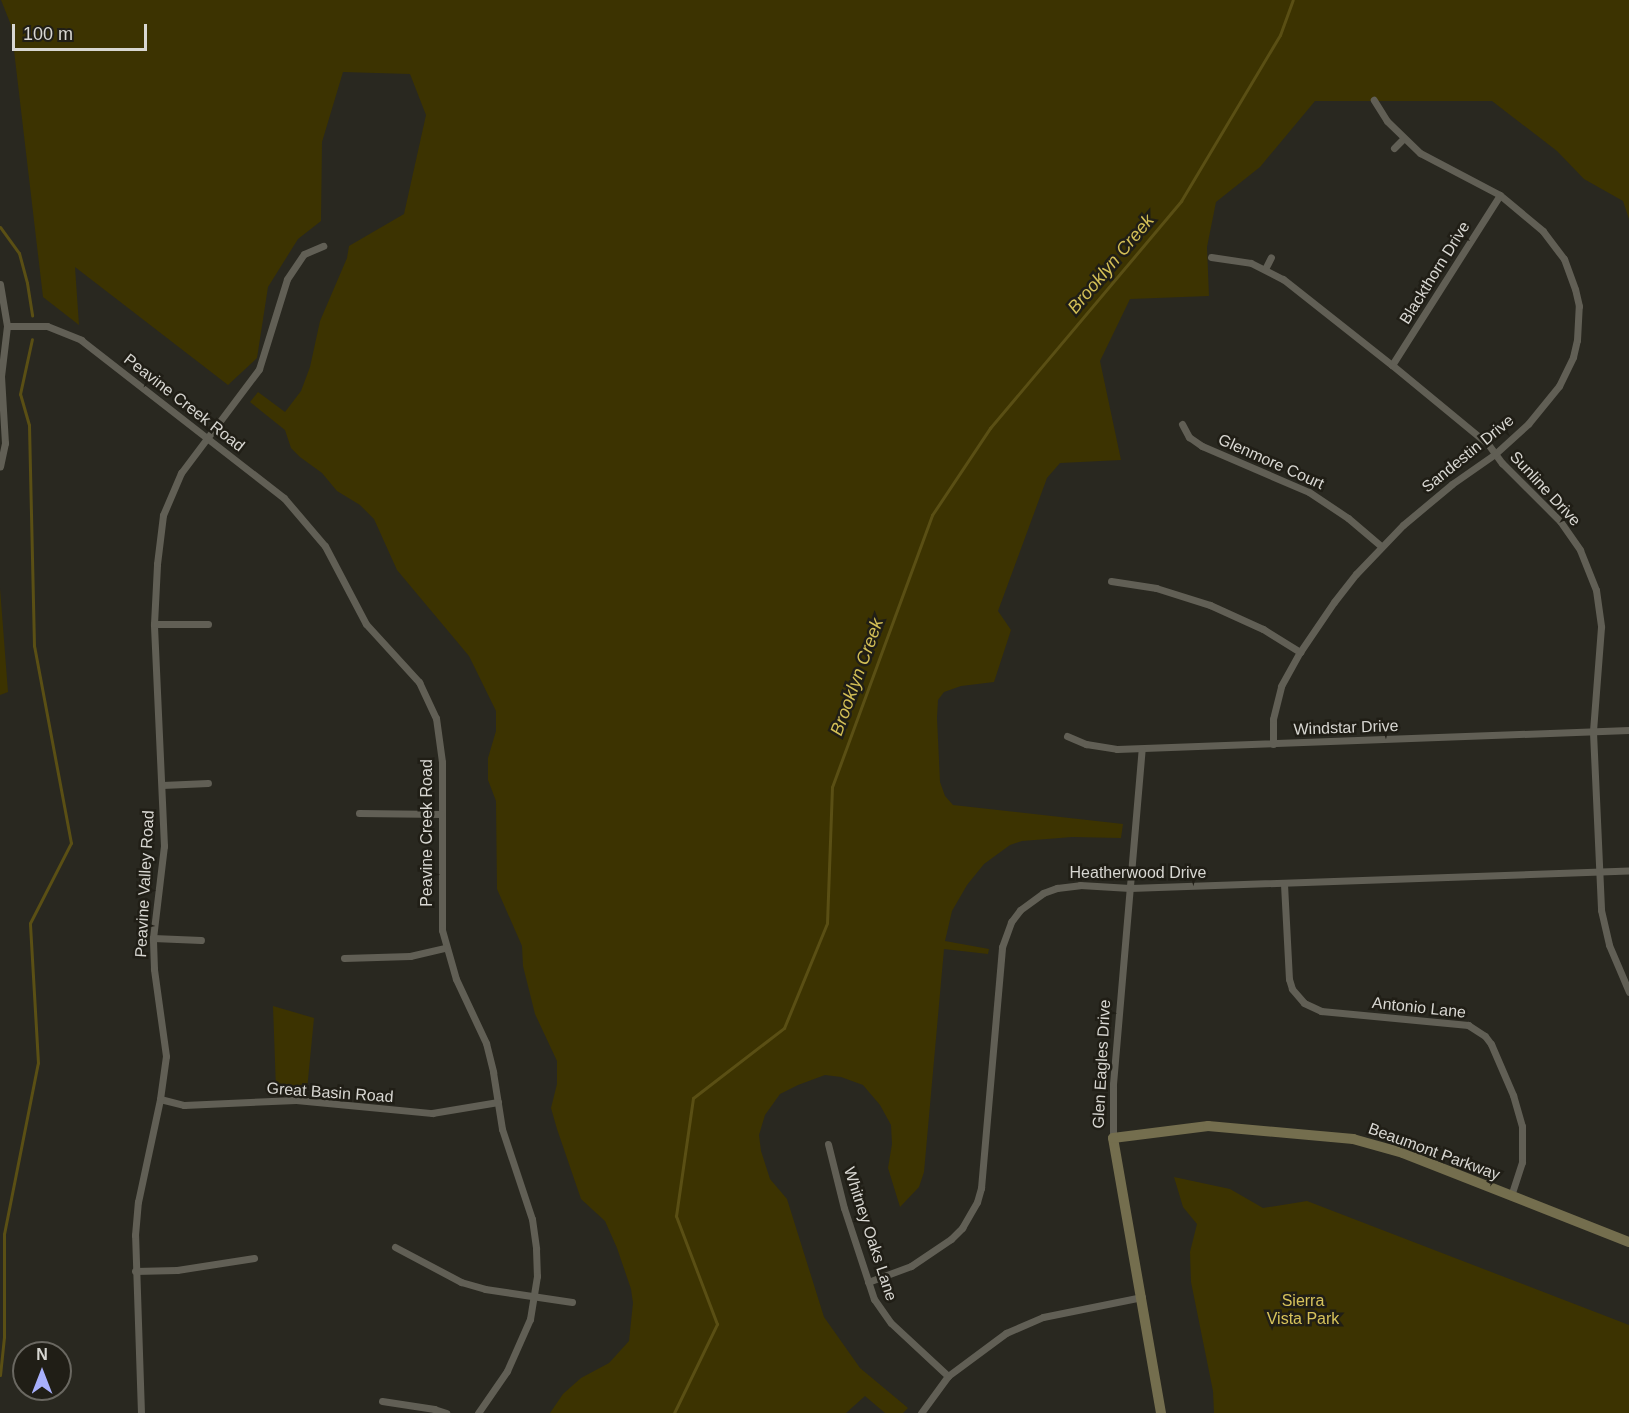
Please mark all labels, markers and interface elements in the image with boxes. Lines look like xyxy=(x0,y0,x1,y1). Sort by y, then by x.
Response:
scale bar xyxy=(15,12,150,50)
text: 100 m xyxy=(23,24,73,44)
water label: Brooklyn Creek xyxy=(1063,210,1159,318)
street label: Blackthorn Drive xyxy=(1396,218,1474,328)
street label: Peavine Creek Road xyxy=(120,350,248,456)
street label: Sandestin Drive xyxy=(1418,411,1518,497)
street label: Glenmore Court xyxy=(1215,430,1327,494)
street label: Sunline Drive xyxy=(1506,448,1584,530)
water label: Brooklyn Creek xyxy=(826,615,888,739)
street label: Windstar Drive xyxy=(1293,717,1399,739)
street label: Peavine Creek Road xyxy=(417,759,437,907)
street label: Peavine Valley Road xyxy=(132,810,158,958)
street label: Heatherwood Drive xyxy=(1070,863,1206,883)
street label: Antonio Lane xyxy=(1371,994,1467,1022)
street label: Glen Eagles Drive xyxy=(1089,999,1115,1129)
street label: Great Basin Road xyxy=(266,1079,394,1107)
street label: Beaumont Parkway xyxy=(1366,1119,1502,1185)
street label: Whitney Oaks Lane xyxy=(839,1165,901,1303)
park label: Sierra Vista Park xyxy=(1267,1291,1339,1329)
north arrow xyxy=(12,1341,72,1401)
text: N xyxy=(36,1346,48,1363)

